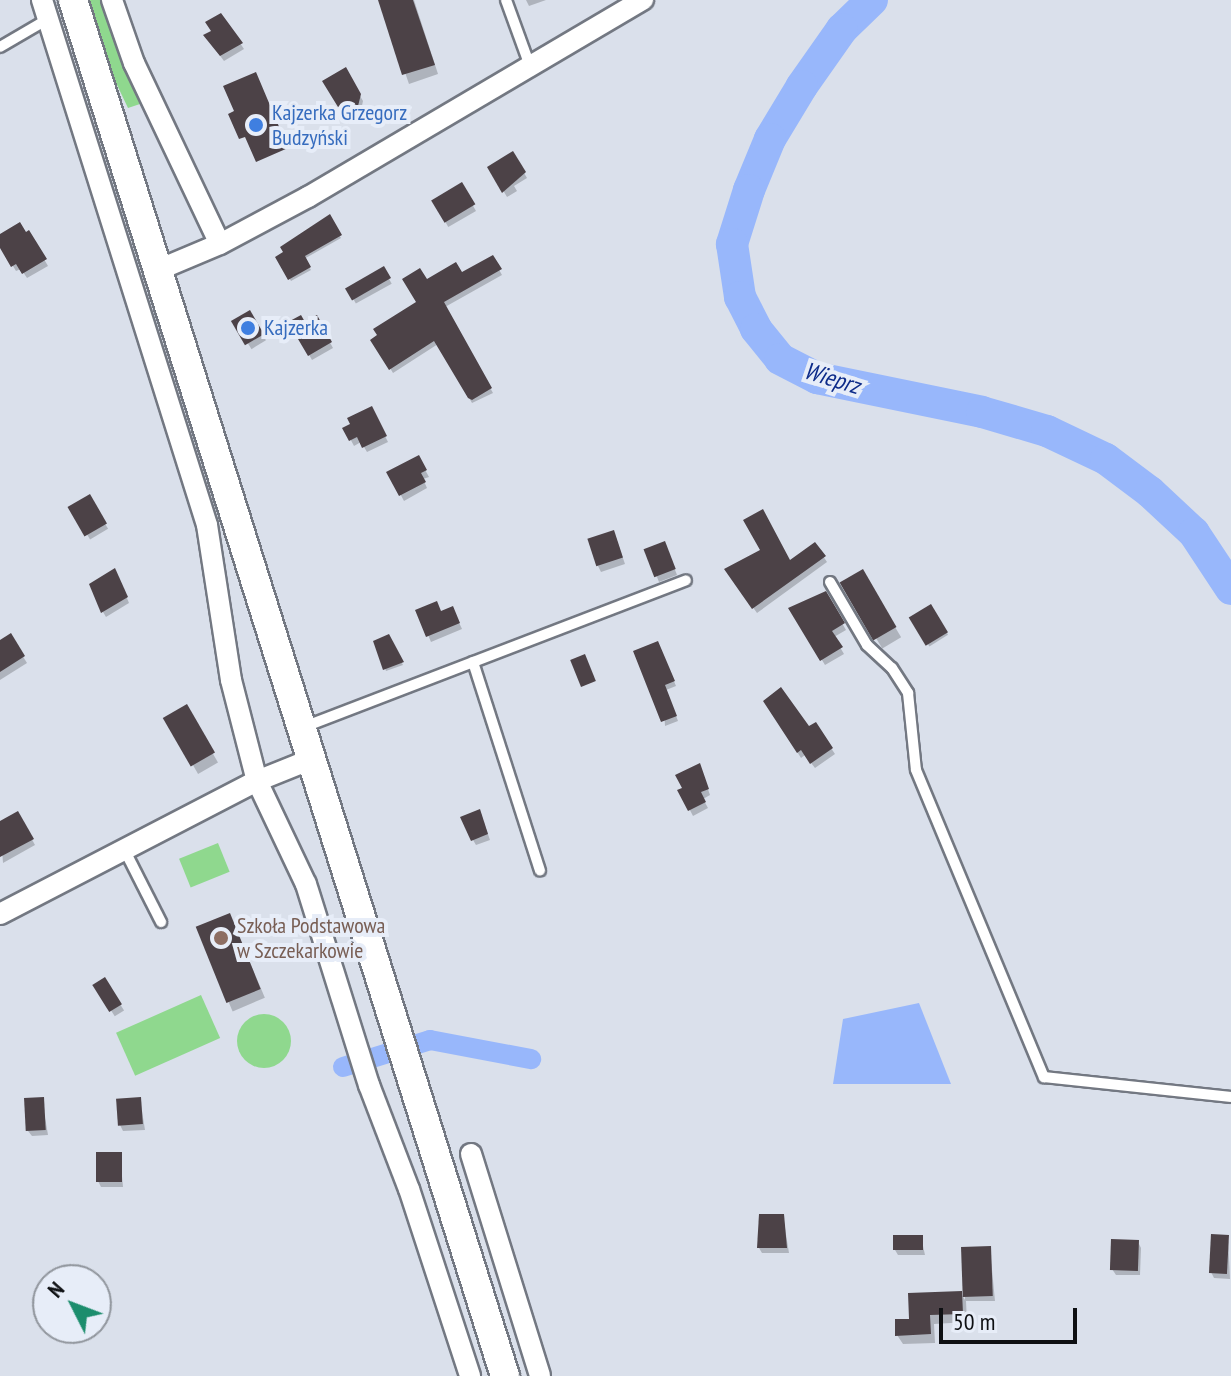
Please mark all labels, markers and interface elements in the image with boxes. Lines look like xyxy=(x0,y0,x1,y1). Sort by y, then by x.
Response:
place label: Kajzerka Grzegorz Budzyński xyxy=(272,99,407,150)
marker: Kajzerka Grzegorz Budzyński xyxy=(247,116,265,134)
place label: Kajzerka xyxy=(264,315,328,341)
marker: Kajzerka xyxy=(239,319,257,337)
water label: Wieprz xyxy=(801,356,863,400)
place label: Szkoła Podstawowa w Szczekarkowie xyxy=(237,912,385,964)
marker: Szkoła Podstawowa w Szczekarkowie xyxy=(212,929,230,947)
north arrow xyxy=(32,1264,112,1344)
text: N xyxy=(41,1275,70,1303)
scale bar xyxy=(943,1292,1081,1342)
text: 50 m xyxy=(953,1306,995,1337)

